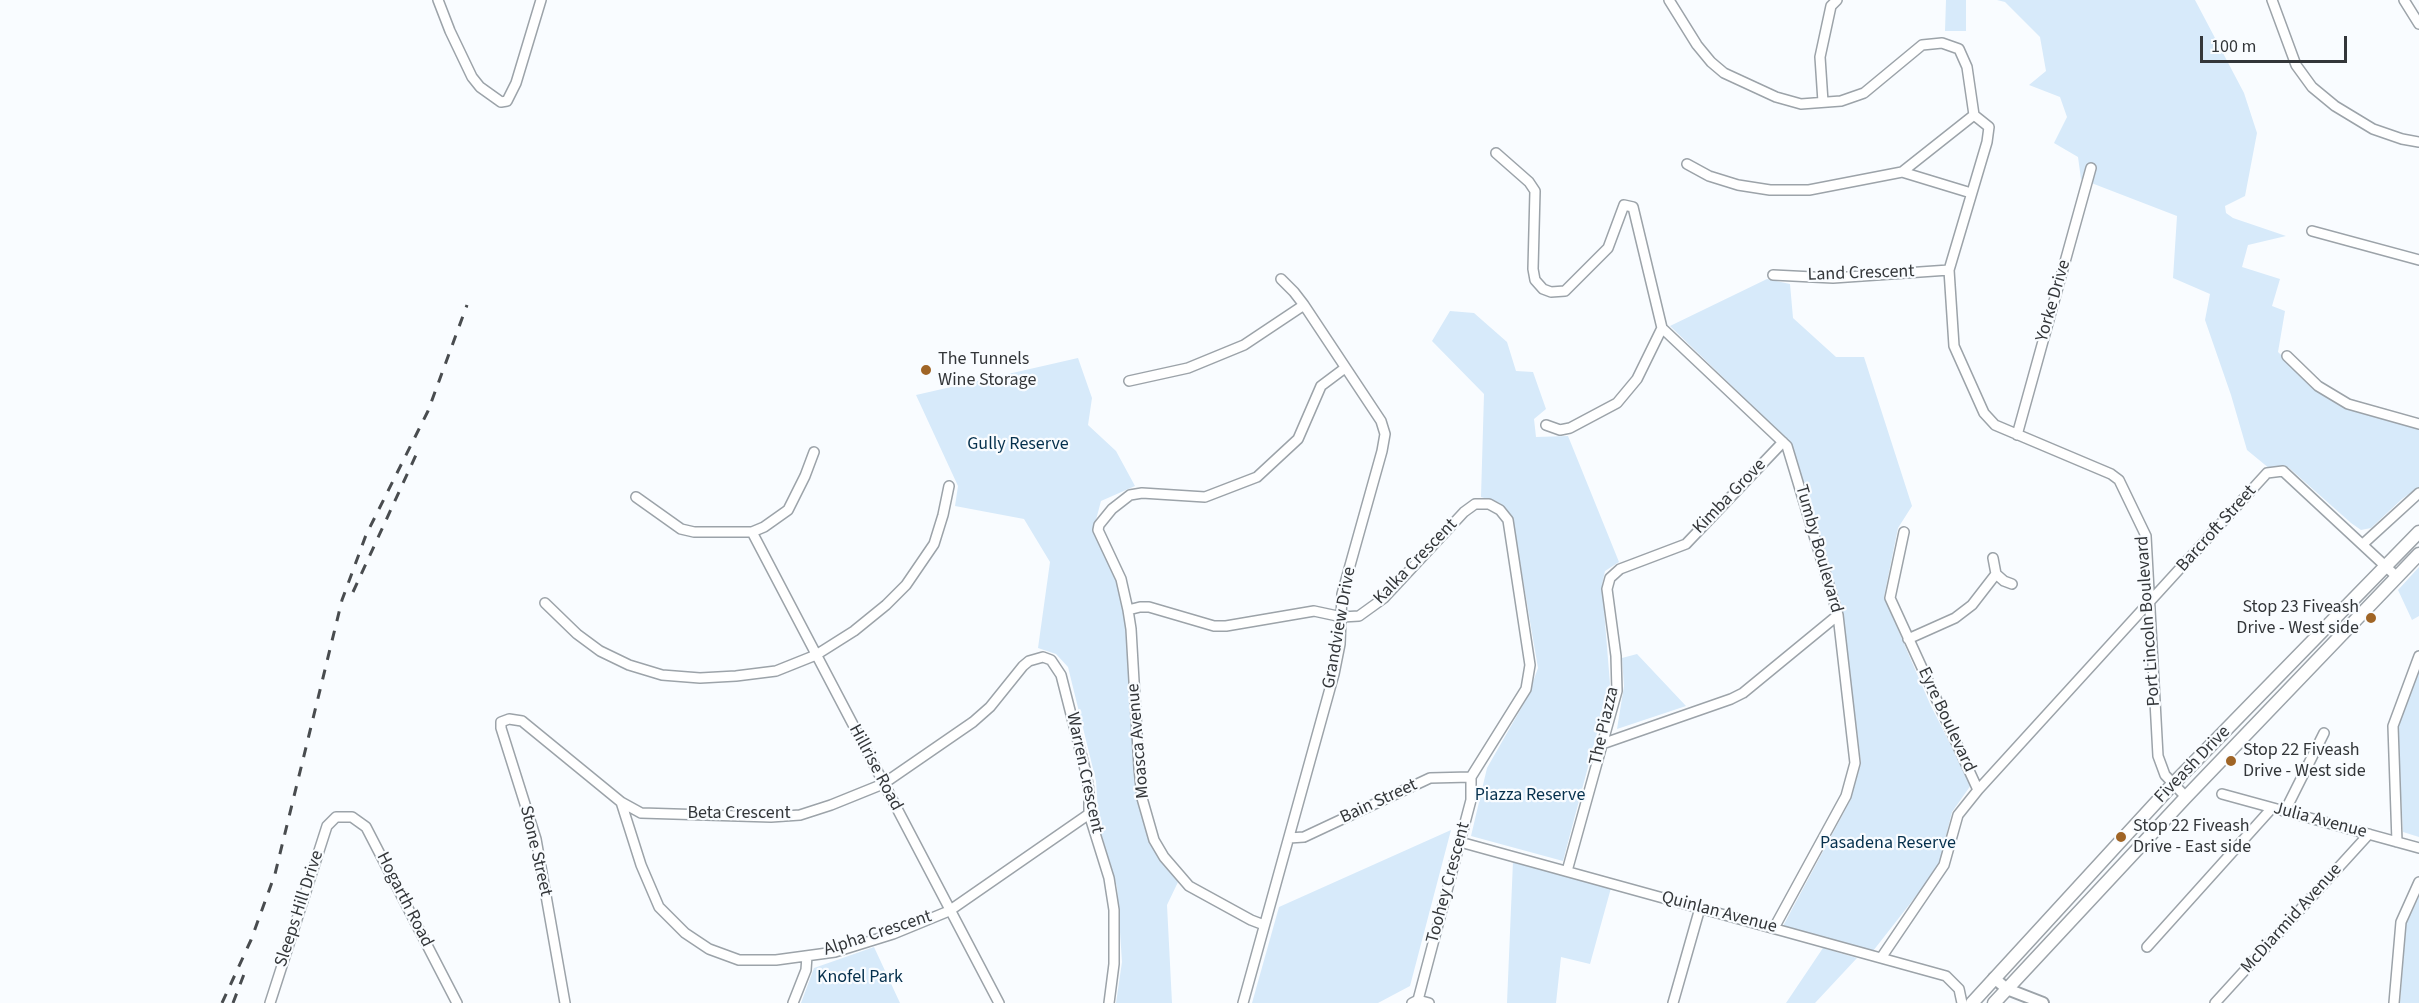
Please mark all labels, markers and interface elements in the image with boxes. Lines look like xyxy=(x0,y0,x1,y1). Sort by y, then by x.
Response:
scale bar xyxy=(2203,24,2350,62)
text: 100 m xyxy=(2211,34,2256,59)
street label: Yorke Drive xyxy=(2032,258,2076,344)
street label: Land Crescent xyxy=(1807,261,1915,287)
place label: The Tunnels Wine Storage xyxy=(938,349,1036,392)
marker: The Tunnels Wine Storage xyxy=(919,363,933,377)
park label: Gully Reserve xyxy=(967,434,1069,456)
street label: Kimba Grove xyxy=(1689,455,1771,539)
street label: Barcroft Street xyxy=(2172,481,2262,577)
street label: Tumby Boulevard xyxy=(1789,482,1847,616)
street label: Kalka Crescent xyxy=(1370,515,1462,609)
street label: Port Lincoln Boulevard xyxy=(2132,535,2166,707)
street label: Grandview Drive xyxy=(1319,565,1361,691)
place label: Stop 23 Fiveash Drive - West side xyxy=(2236,597,2359,640)
marker: Stop 23 Fiveash Drive - West side xyxy=(2364,611,2378,625)
street label: Eyre Boulevard xyxy=(1912,664,1980,776)
street label: Moasca Avenue xyxy=(1123,683,1155,799)
street label: The Piazza xyxy=(1586,685,1624,767)
street label: Warren Crescent xyxy=(1061,711,1107,835)
street label: Hillrise Road xyxy=(843,721,907,815)
street label: Fiveash Drive xyxy=(2151,722,2235,808)
place label: Stop 22 Fiveash Drive - West side xyxy=(2243,740,2366,783)
marker: Stop 22 Fiveash Drive - West side xyxy=(2224,754,2238,768)
street label: Bain Street xyxy=(1337,775,1421,829)
park label: Piazza Reserve xyxy=(1475,785,1585,807)
street label: Julia Avenue xyxy=(2271,798,2369,844)
street label: Beta Crescent xyxy=(687,803,791,825)
street label: Stone Street xyxy=(514,804,556,898)
place label: Stop 22 Fiveash Drive - East side xyxy=(2133,816,2251,858)
street label: Toohey Crescent xyxy=(1422,820,1476,946)
marker: Stop 22 Fiveash Drive - East side xyxy=(2114,830,2128,844)
park label: Pasadena Reserve xyxy=(1820,833,1956,855)
street label: Sleeps Hill Drive xyxy=(271,848,329,970)
street label: Hogarth Road xyxy=(371,849,437,951)
street label: McDiarmid Avenue xyxy=(2237,860,2347,978)
street label: Quinlan Avenue xyxy=(1659,887,1779,939)
street label: Alpha Crescent xyxy=(821,906,935,962)
park label: Knofel Park xyxy=(817,967,903,989)

